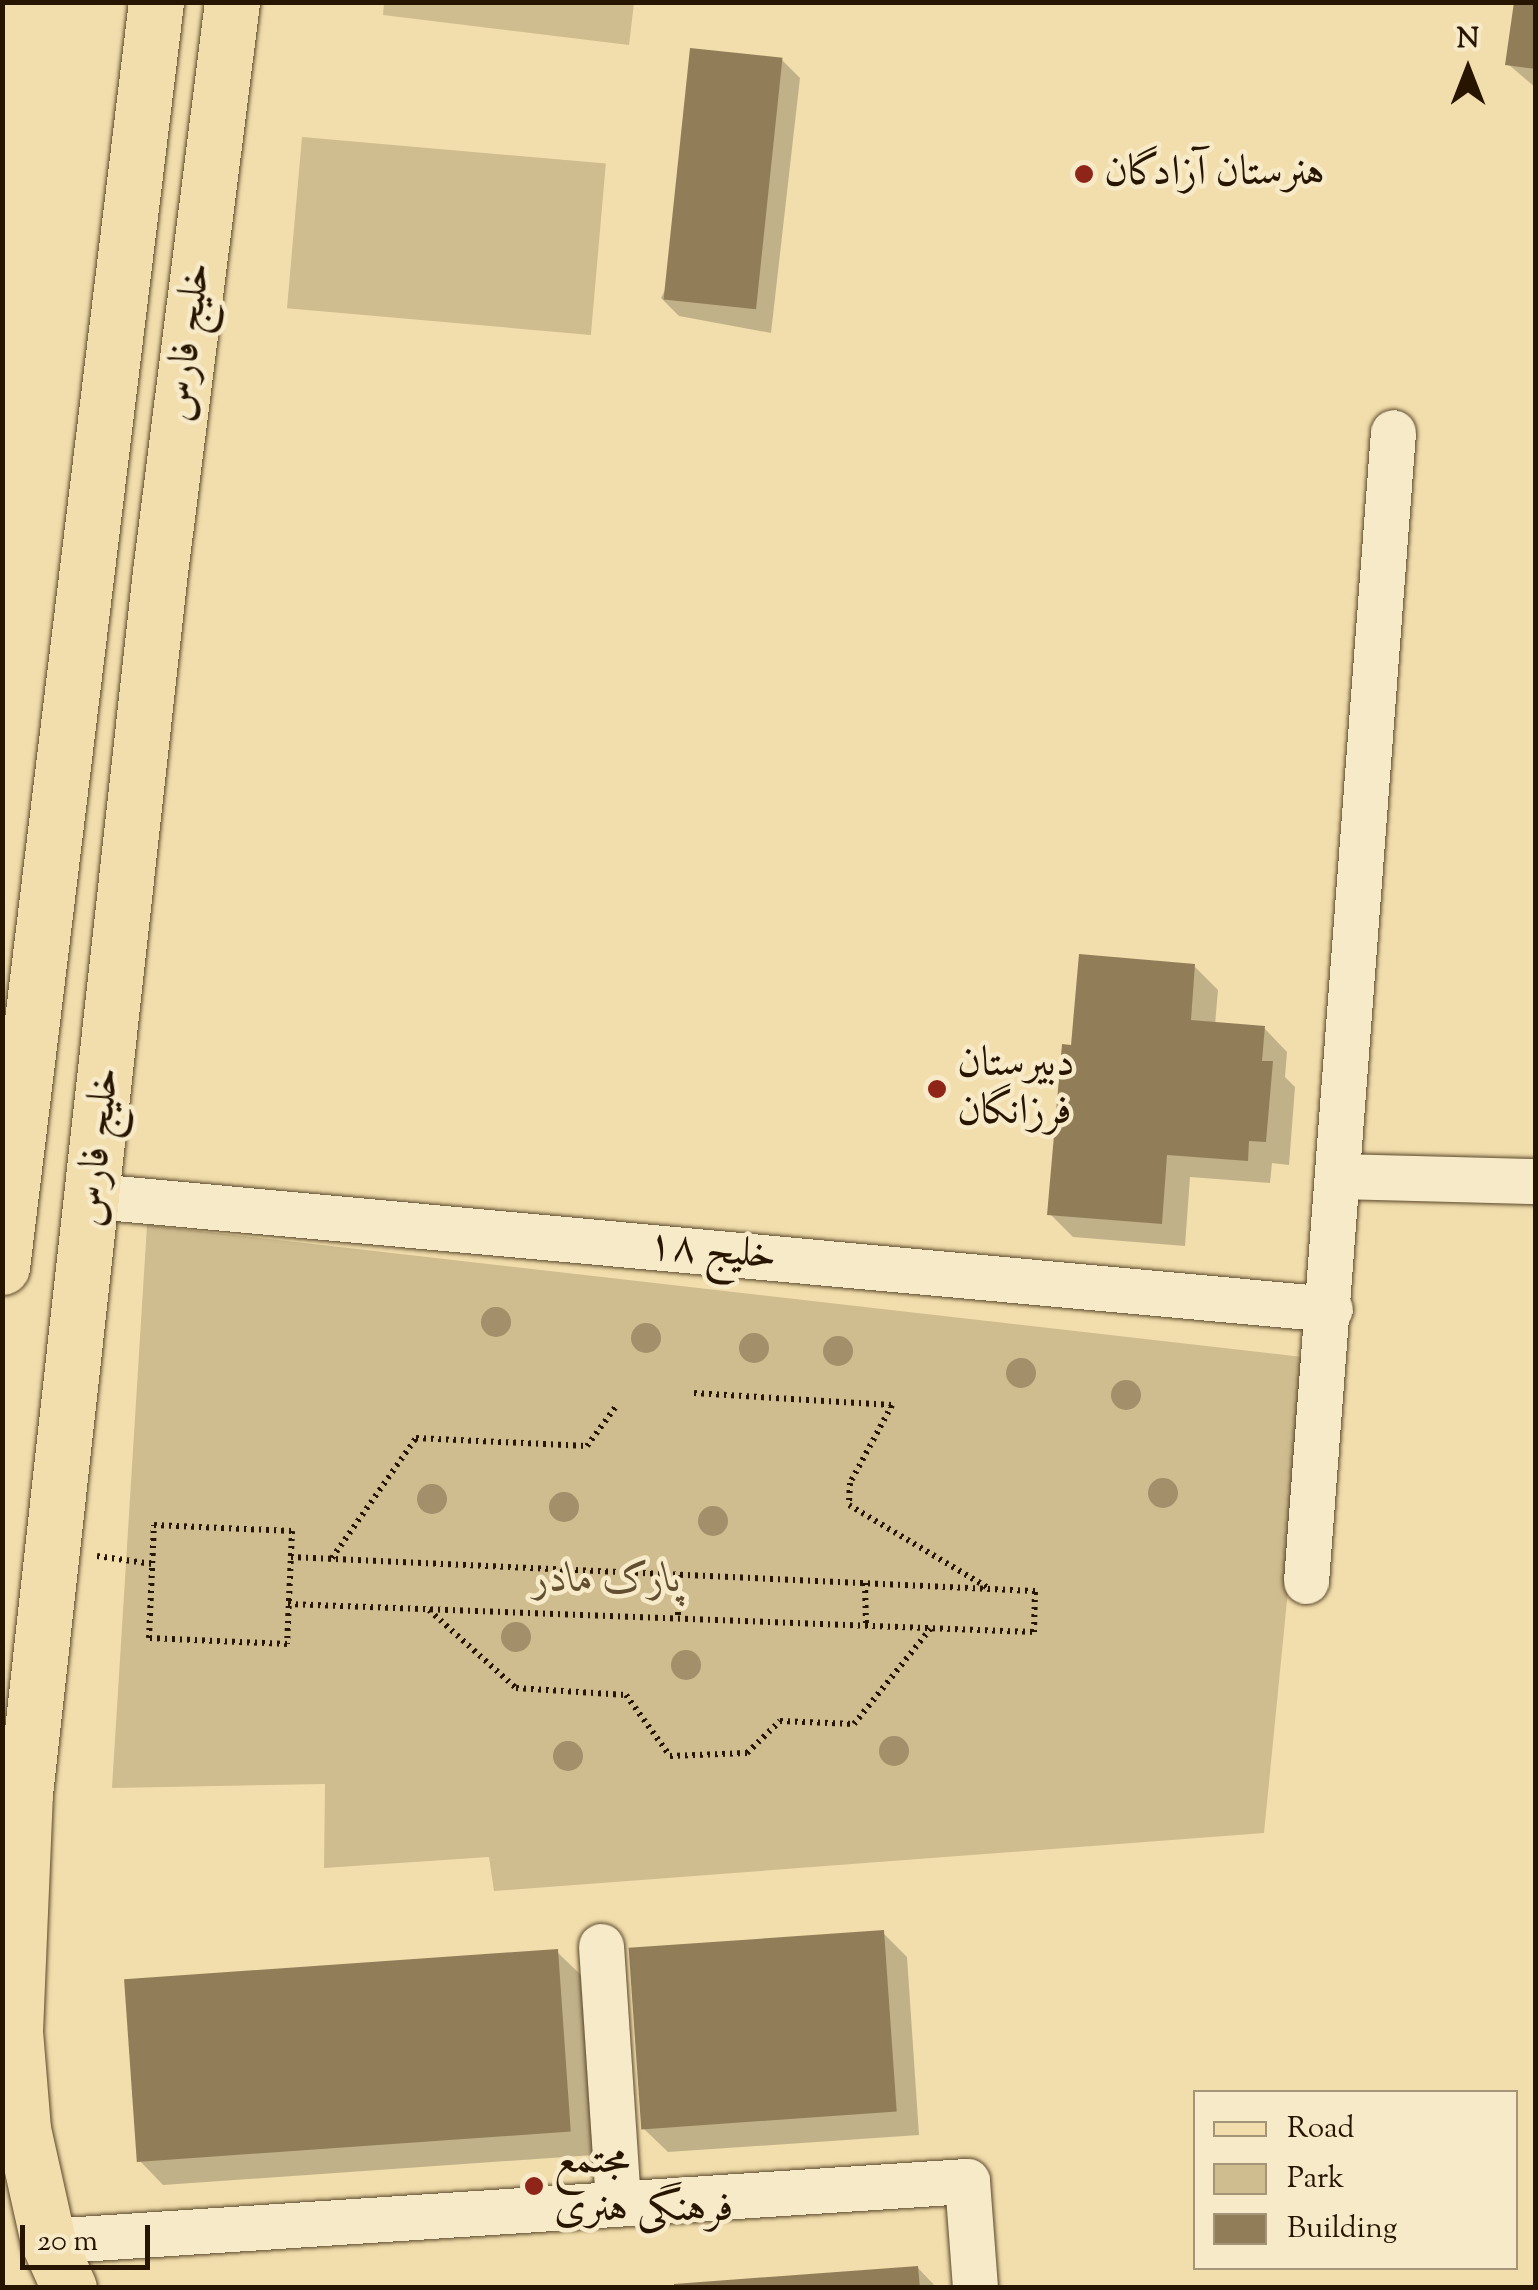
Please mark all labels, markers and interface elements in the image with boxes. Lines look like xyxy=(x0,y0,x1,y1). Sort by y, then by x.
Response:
north arrow xyxy=(1418,20,1518,120)
text: N xyxy=(1457,20,1479,60)
place label: هنرستان آزادگان xyxy=(1104,149,1325,199)
marker: هنرستان آزادگان xyxy=(1073,163,1095,185)
street label: خلیج فارس xyxy=(154,259,224,425)
place label: دبیرستان فرزانگان xyxy=(957,1040,1075,1138)
street label: خلیج فارس xyxy=(66,1065,132,1229)
marker: دبیرستان فرزانگان xyxy=(926,1078,948,1100)
street label: خلیج ۱۸ xyxy=(646,1221,778,1283)
park label: پارک مادر xyxy=(532,1556,682,1606)
legend xyxy=(1193,2090,1518,2270)
text: Road xyxy=(1287,2108,1354,2151)
place label: مجتمع فرهنگی هنری xyxy=(554,2137,733,2236)
text: Park xyxy=(1287,2158,1344,2201)
marker: مجتمع فرهنگی هنری xyxy=(523,2175,545,2197)
scale bar xyxy=(25,2205,155,2267)
text: Building xyxy=(1287,2208,1397,2251)
text: 20 m xyxy=(37,2221,98,2264)

